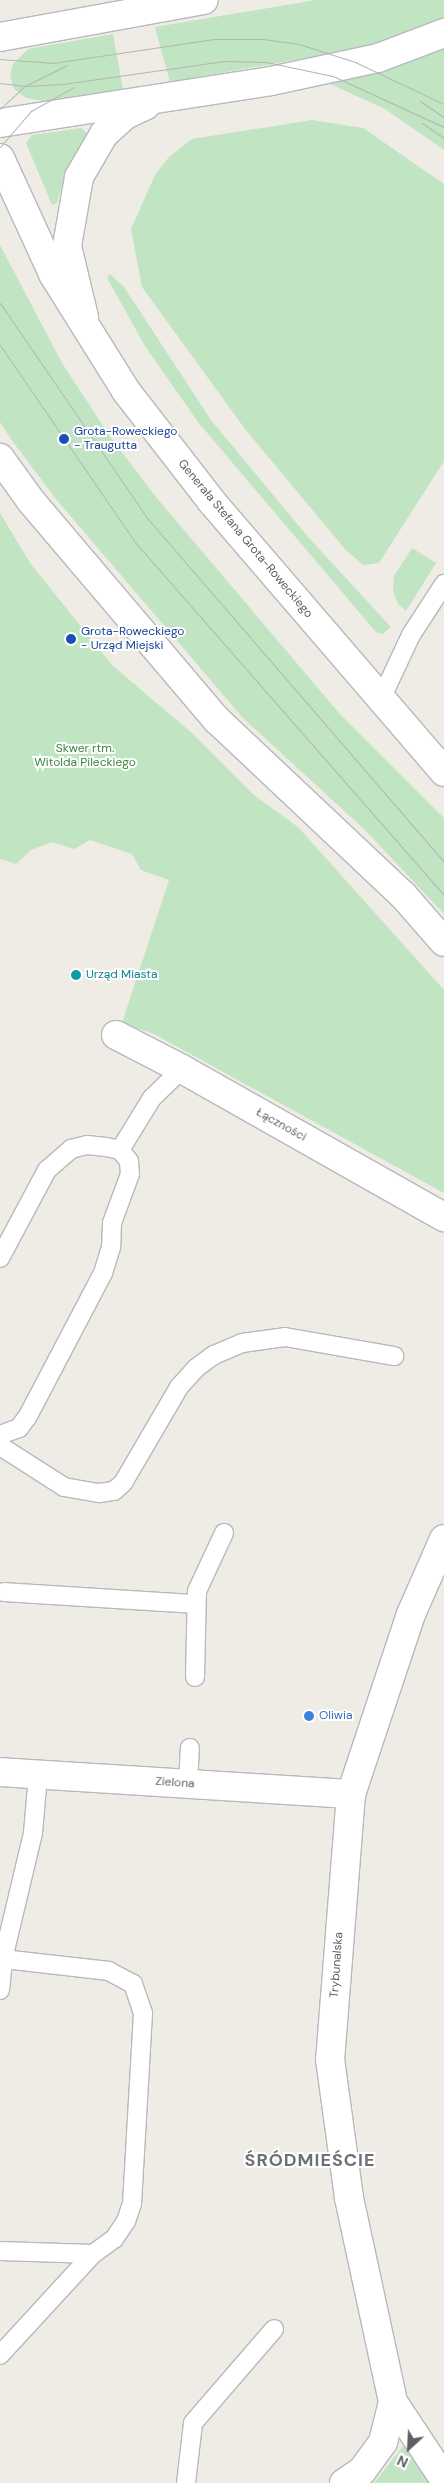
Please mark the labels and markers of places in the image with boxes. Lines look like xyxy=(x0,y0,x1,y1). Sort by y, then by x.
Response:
place label: Grota-Roweckiego - Traugutta xyxy=(74,425,177,453)
marker: Grota-Roweckiego - Traugutta xyxy=(58,433,70,445)
place label: Grota-Roweckiego - Urząd Miejski xyxy=(81,625,184,653)
marker: Grota-Roweckiego - Urząd Miejski xyxy=(65,633,77,645)
place label: Urząd Miasta xyxy=(86,968,158,982)
marker: Urząd Miasta xyxy=(70,969,82,981)
place label: Oliwia xyxy=(319,1709,352,1723)
marker: Oliwia xyxy=(303,1710,315,1722)

